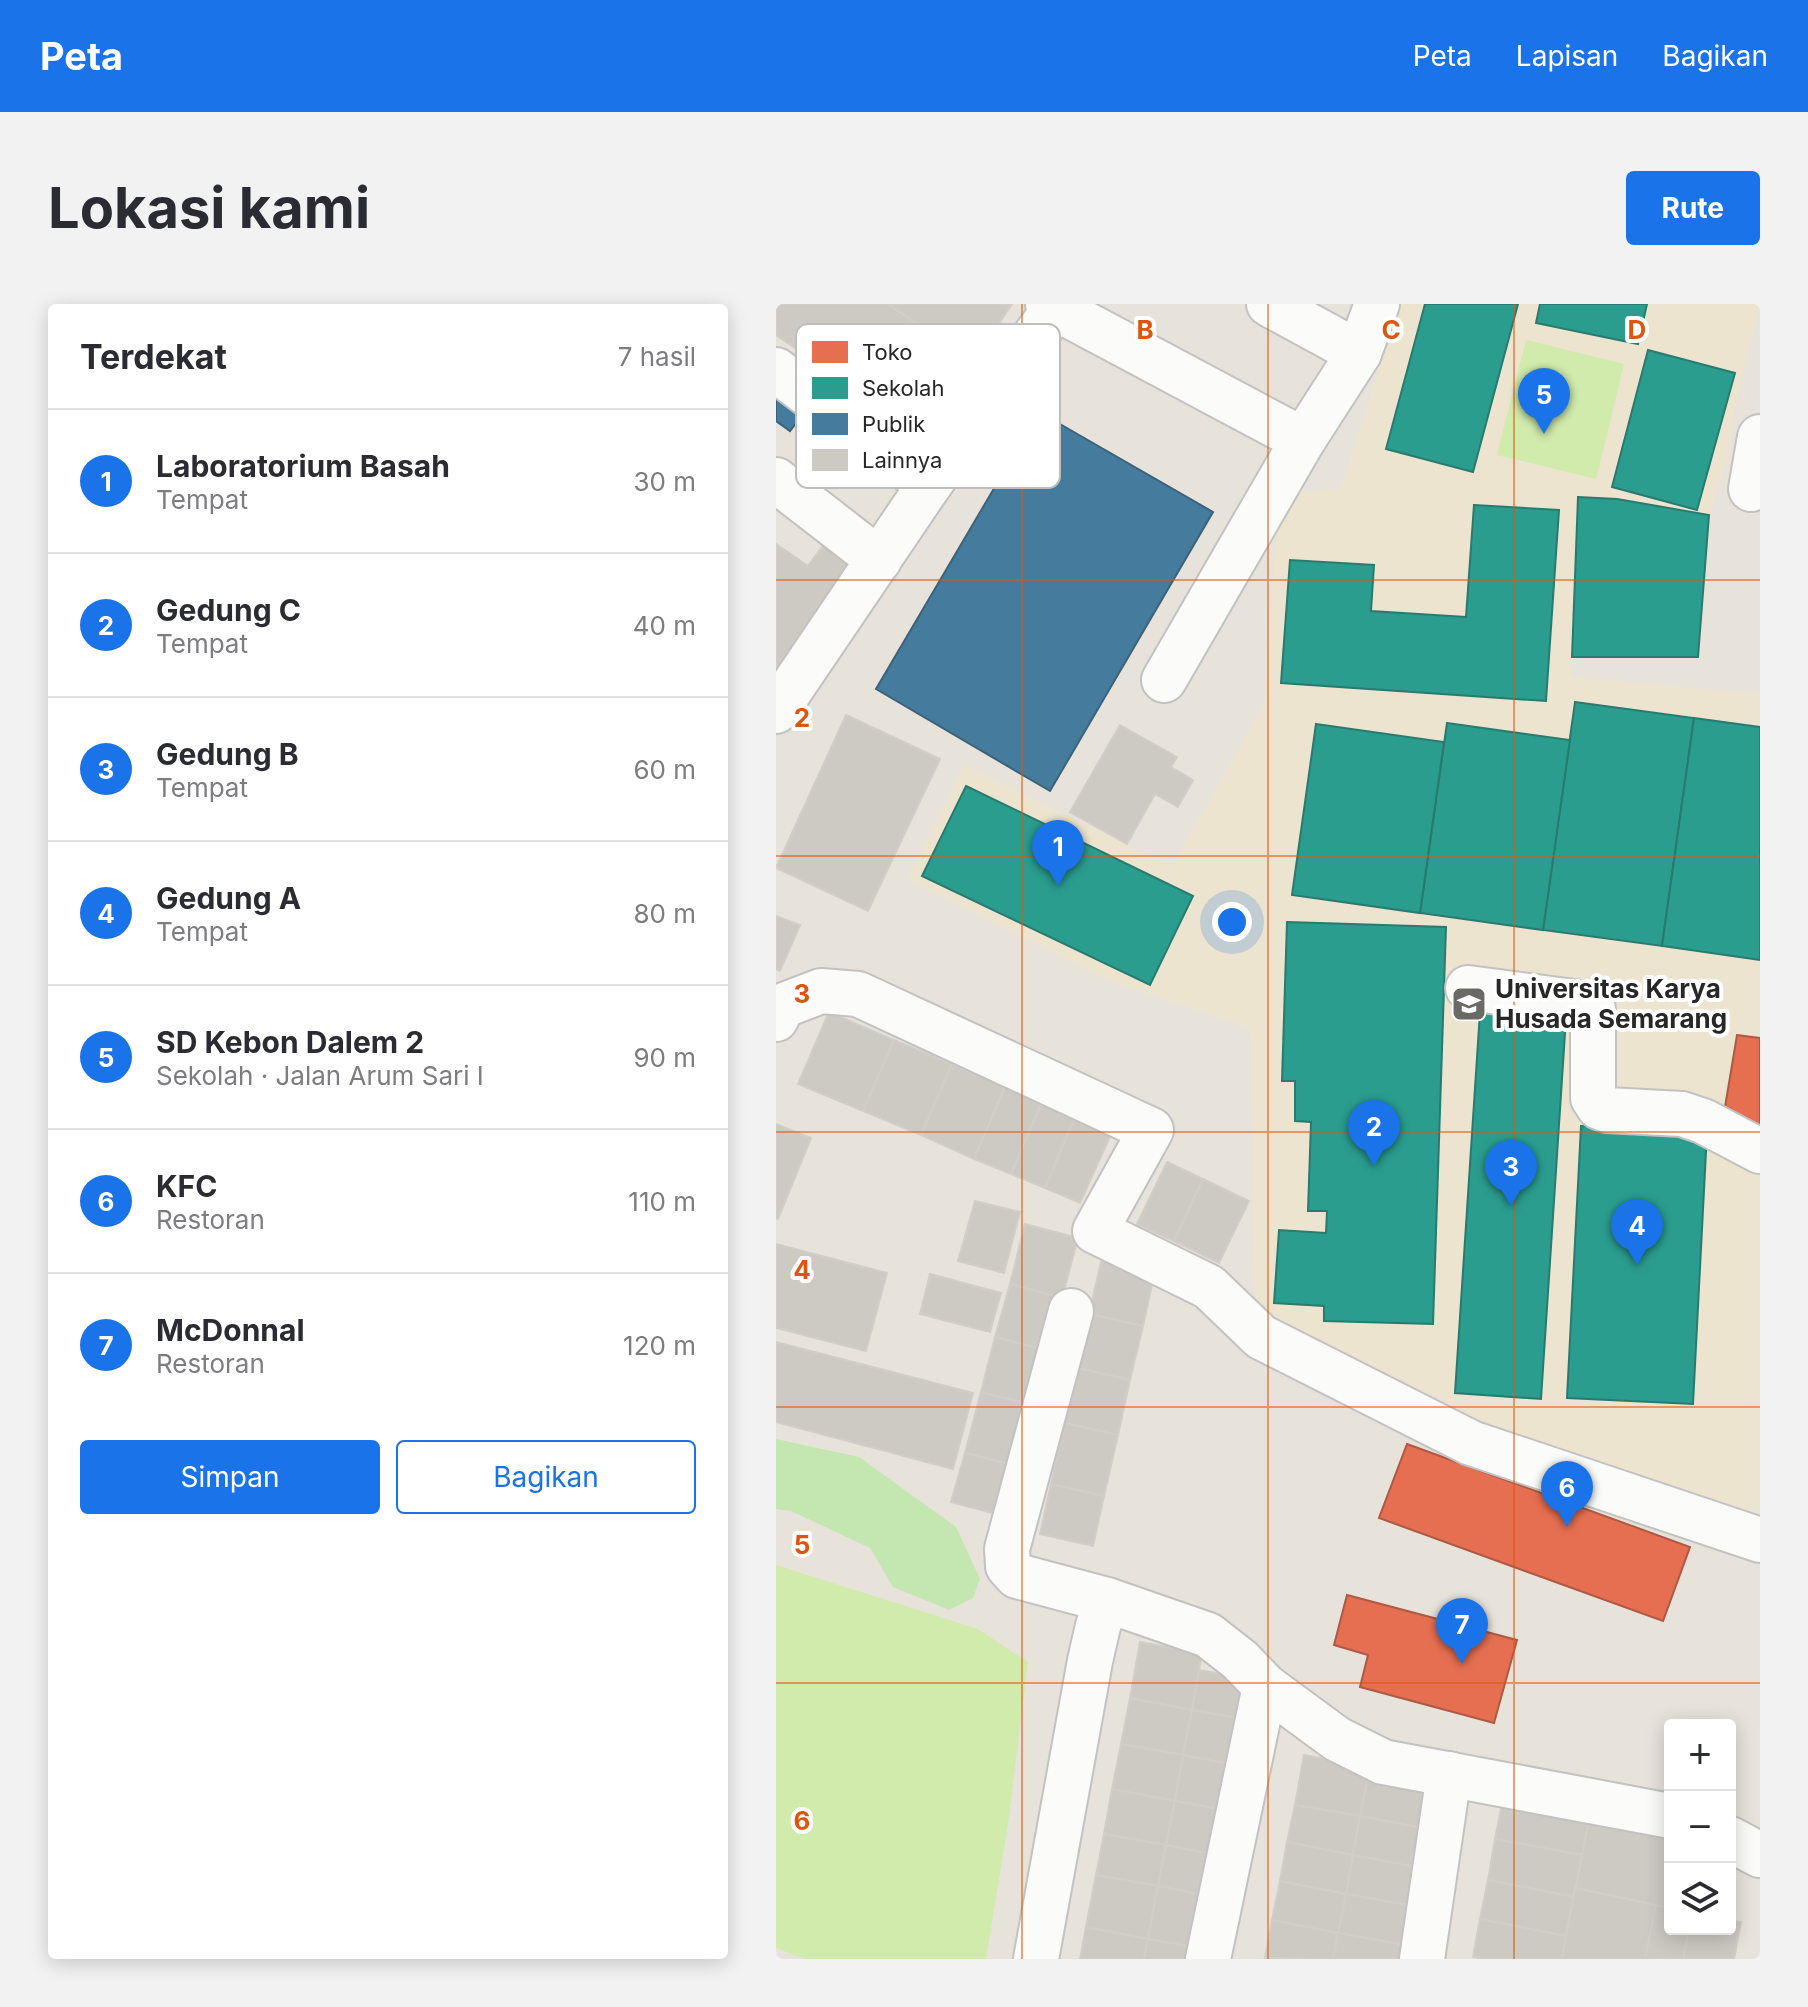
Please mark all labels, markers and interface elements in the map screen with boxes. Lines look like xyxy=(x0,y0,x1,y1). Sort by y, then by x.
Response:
text: Peta xyxy=(40,33,123,79)
text: Peta xyxy=(1413,39,1472,73)
text: Lapisan xyxy=(1516,39,1618,73)
text: Bagikan xyxy=(1662,39,1768,73)
button: Rute xyxy=(1626,171,1760,245)
text: Lokasi kami xyxy=(48,174,370,242)
text: B xyxy=(1136,314,1154,345)
text: C xyxy=(1381,314,1401,345)
text: D xyxy=(1628,314,1646,345)
legend xyxy=(796,324,1060,488)
text: Terdekat xyxy=(80,336,227,377)
text: Toko xyxy=(862,339,912,365)
text: 7 hasil xyxy=(618,341,696,372)
pin: 5 xyxy=(1518,368,1570,434)
text: Sekolah xyxy=(862,375,944,401)
text: Publik xyxy=(862,411,925,437)
text: Lainnya xyxy=(862,447,942,473)
text: Laboratorium Basah xyxy=(156,448,450,484)
text: 1 xyxy=(100,466,112,497)
text: 30 m xyxy=(633,466,696,497)
text: Tempat xyxy=(156,484,248,515)
text: Gedung C xyxy=(156,592,301,628)
text: 2 xyxy=(98,610,114,641)
text: 40 m xyxy=(633,610,696,641)
text: Tempat xyxy=(156,628,248,659)
text: 2 xyxy=(794,702,810,733)
text: Gedung B xyxy=(156,736,299,772)
text: 3 xyxy=(98,754,114,785)
text: 60 m xyxy=(633,754,696,785)
text: Tempat xyxy=(156,772,248,803)
pin: 1 xyxy=(1032,820,1084,886)
text: Gedung A xyxy=(156,880,301,916)
text: 4 xyxy=(97,898,115,929)
text: 80 m xyxy=(633,898,696,929)
your location xyxy=(1212,902,1252,942)
text: Tempat xyxy=(156,916,248,947)
place label: Universitas Karya Husada Semarang xyxy=(1495,973,1727,1034)
text: 3 xyxy=(794,978,810,1009)
school or university icon: Universitas Karya Husada Semarang xyxy=(1450,985,1488,1023)
text: SD Kebon Dalem 2 xyxy=(156,1024,424,1060)
text: 5 xyxy=(98,1042,114,1073)
text: 90 m xyxy=(633,1042,696,1073)
text: Sekolah · Jalan Arum Sari I xyxy=(156,1060,484,1091)
pin: 2 xyxy=(1348,1100,1400,1166)
pin: 3 xyxy=(1485,1140,1537,1206)
text: KFC xyxy=(156,1168,217,1204)
text: 6 xyxy=(98,1186,114,1217)
text: 110 m xyxy=(628,1186,696,1217)
pin: 4 xyxy=(1611,1199,1663,1265)
text: Restoran xyxy=(156,1204,265,1235)
text: 4 xyxy=(793,1254,811,1285)
text: McDonnal xyxy=(156,1312,305,1348)
text: 7 xyxy=(98,1330,114,1361)
text: 120 m xyxy=(623,1330,696,1361)
text: Restoran xyxy=(156,1348,265,1379)
button: Simpan xyxy=(80,1440,380,1514)
button: Bagikan xyxy=(396,1440,696,1514)
pin: 6 xyxy=(1541,1461,1593,1527)
text: 5 xyxy=(794,1529,810,1560)
pin: 7 xyxy=(1436,1598,1488,1664)
map controls xyxy=(1664,1719,1736,1935)
button: + xyxy=(1664,1719,1736,1791)
button: − xyxy=(1664,1791,1736,1863)
text: 6 xyxy=(794,1805,810,1836)
button: layers xyxy=(1664,1863,1736,1935)

